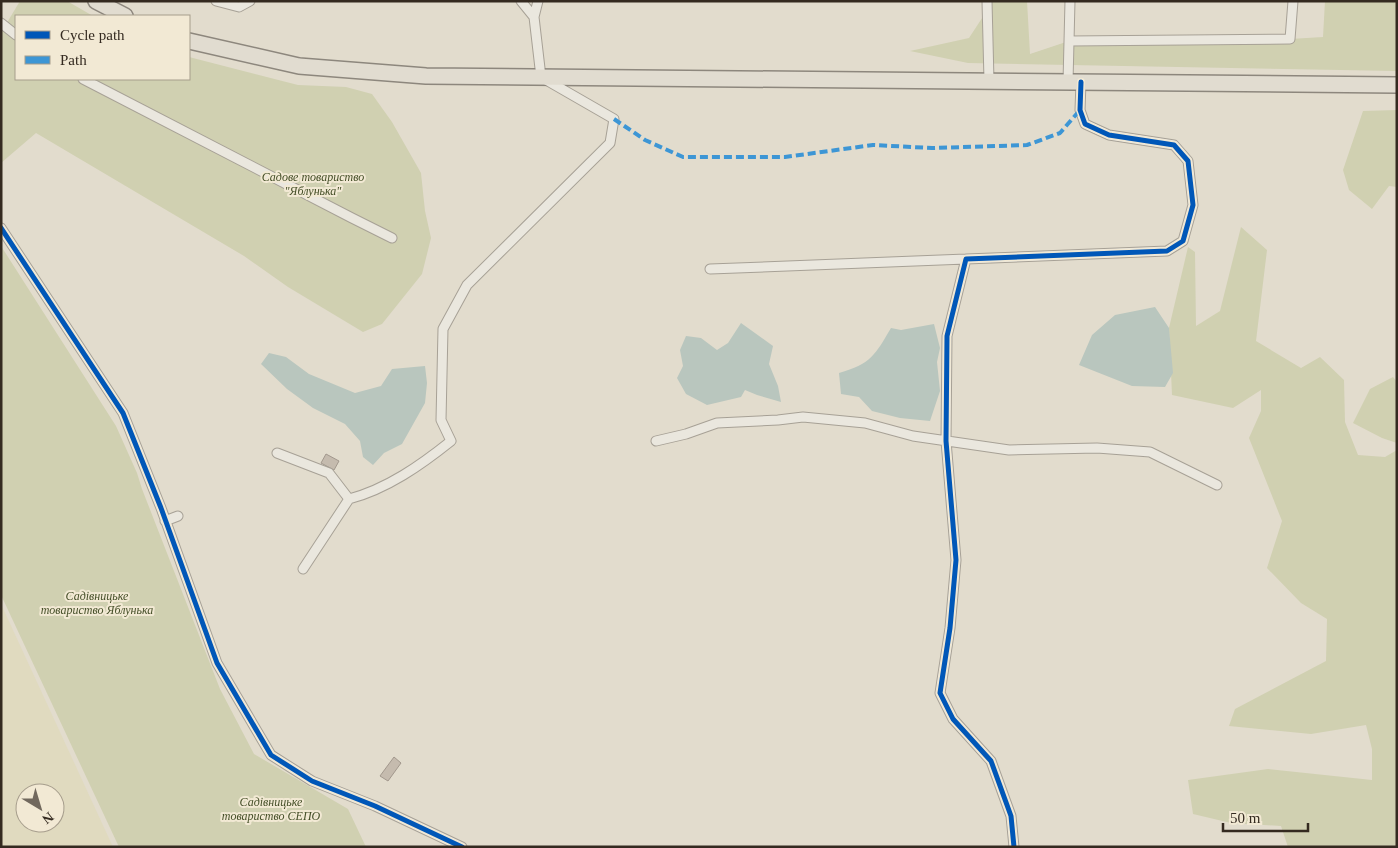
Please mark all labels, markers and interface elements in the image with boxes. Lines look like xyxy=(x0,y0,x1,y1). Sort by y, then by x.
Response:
legend xyxy=(15,15,190,80)
text: Cycle path xyxy=(60,27,125,43)
text: Path xyxy=(60,52,87,68)
park label: Садове товариство "Яблунька" xyxy=(262,170,364,198)
park label: Садівницьке товариство Яблунька xyxy=(41,589,153,617)
north arrow xyxy=(15,783,65,833)
park label: Садівницьке товариство СЕПО xyxy=(222,795,321,823)
scale bar xyxy=(1223,800,1308,832)
text: N xyxy=(39,809,56,827)
text: 50 m xyxy=(1230,810,1261,826)

